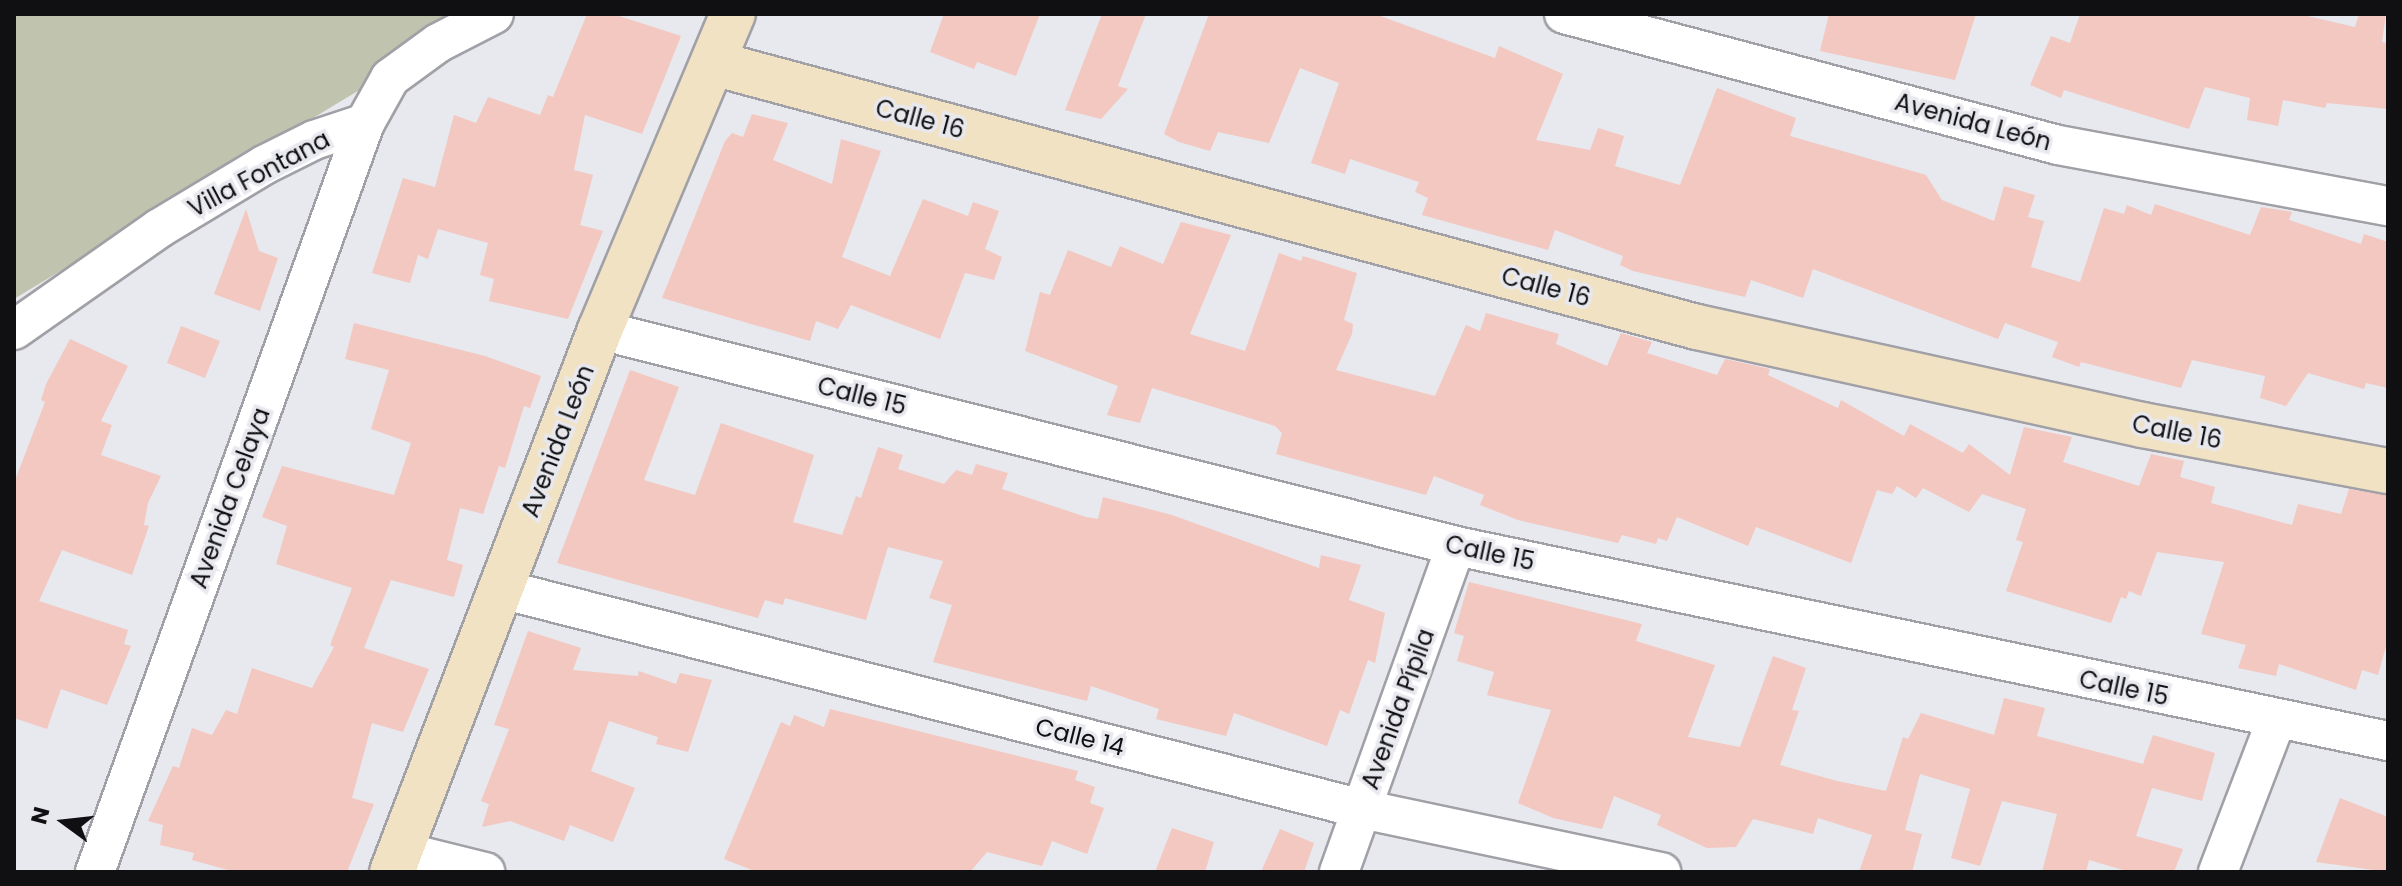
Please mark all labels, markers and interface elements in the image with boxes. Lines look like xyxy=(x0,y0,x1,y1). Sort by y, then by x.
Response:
street label: Avenida León xyxy=(1892,87,2054,157)
street label: Calle 16 xyxy=(872,93,968,145)
street label: Villa Fontana xyxy=(183,125,335,223)
street label: Calle 16 xyxy=(1498,261,1594,313)
street label: Avenida León xyxy=(516,361,600,521)
street label: Calle 15 xyxy=(815,371,909,421)
street label: Avenida Celaya xyxy=(184,404,276,592)
street label: Calle 16 xyxy=(2130,409,2224,455)
street label: Calle 15 xyxy=(1443,529,1537,577)
street label: Avenida Pípila xyxy=(1356,625,1440,793)
street label: Calle 15 xyxy=(2077,664,2171,712)
street label: Calle 14 xyxy=(1033,712,1127,762)
north arrow xyxy=(24,782,104,862)
text: N xyxy=(23,804,57,828)

